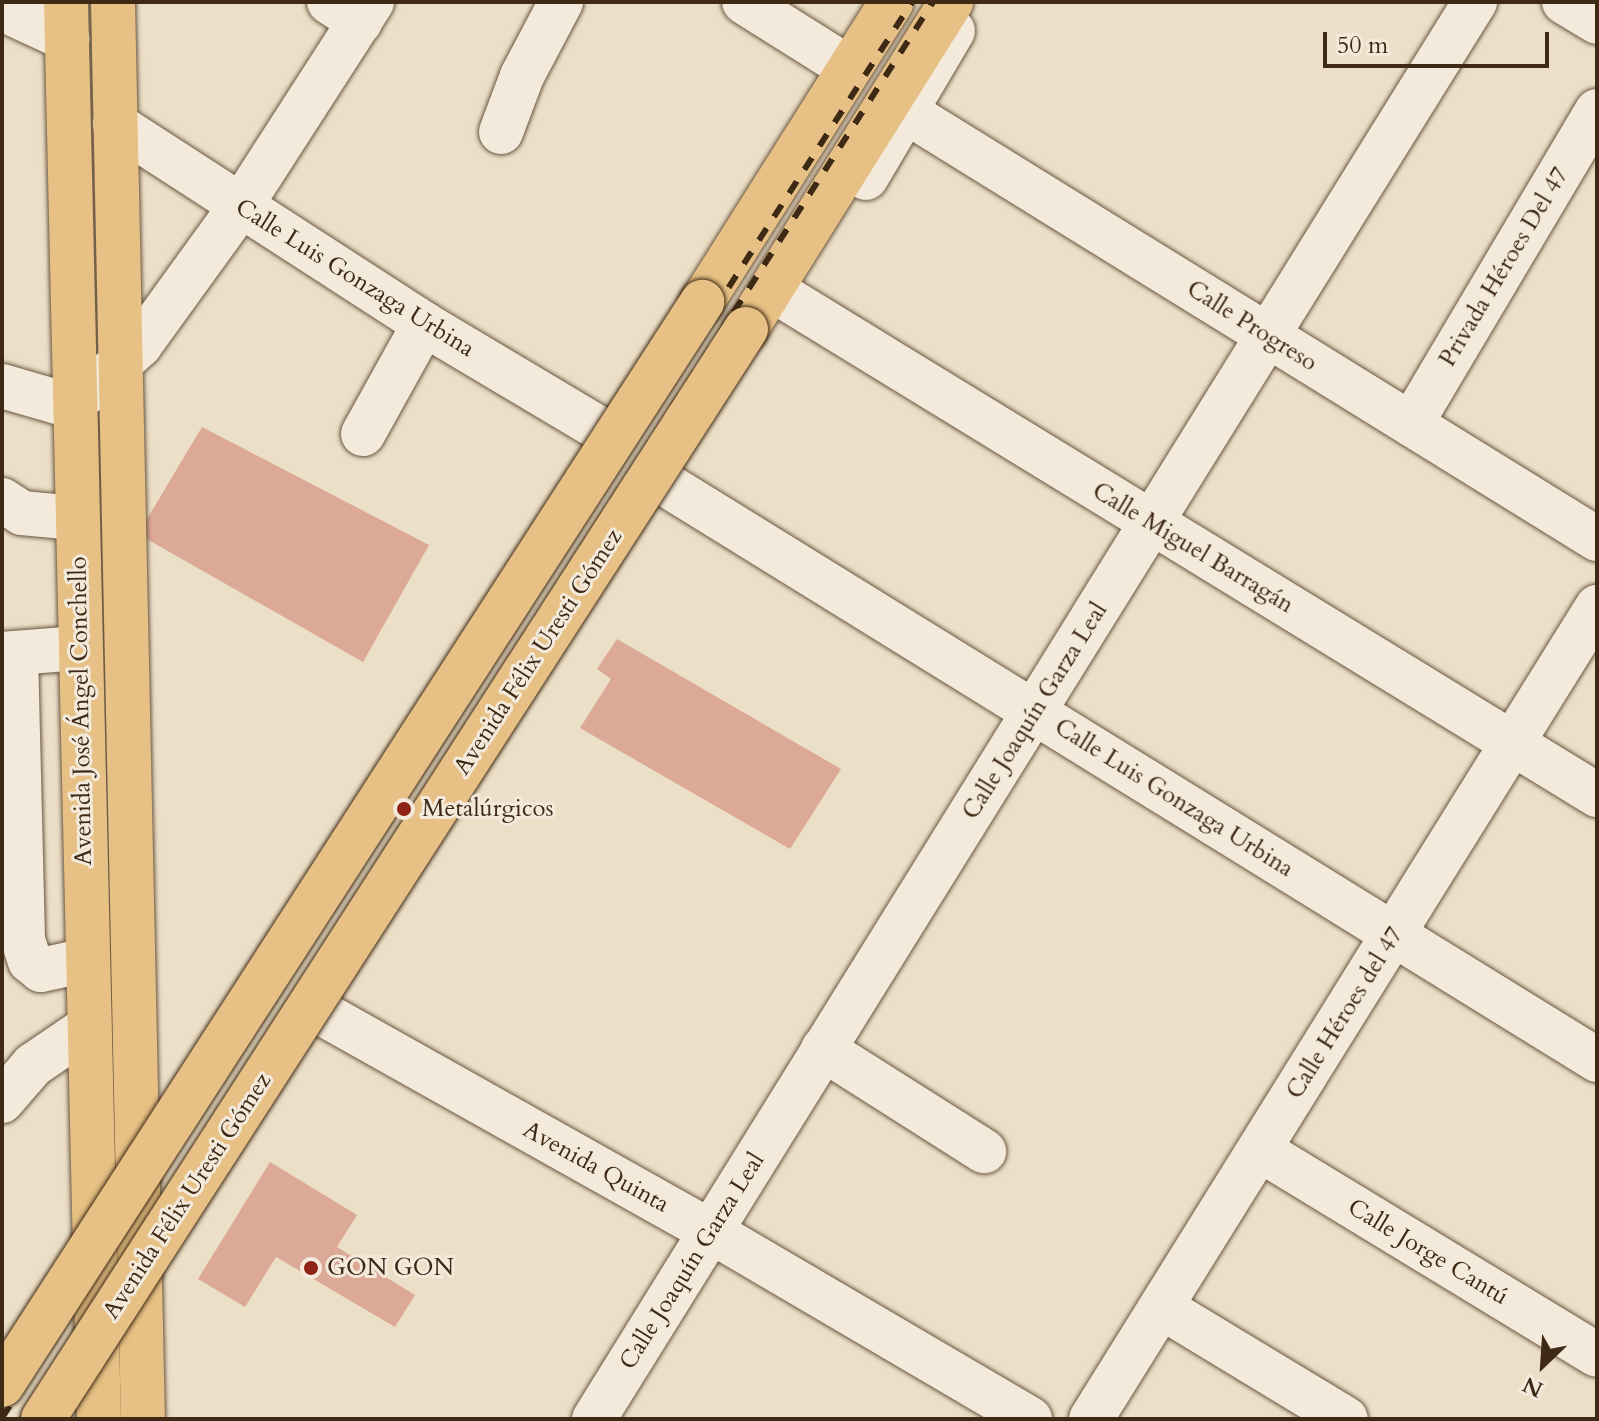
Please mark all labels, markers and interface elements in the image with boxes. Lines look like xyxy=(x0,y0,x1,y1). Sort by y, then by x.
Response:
scale bar xyxy=(1327,16,1553,66)
text: 50 m xyxy=(1337,29,1388,62)
street label: Privada Héroes Del 47 xyxy=(1433,162,1575,372)
street label: Calle Luis Gonzaga Urbina xyxy=(230,193,480,363)
street label: Calle Progreso xyxy=(1181,274,1323,378)
street label: Calle Miguel Barragán xyxy=(1087,476,1299,620)
street label: Avenida Félix Uresti Gómez xyxy=(448,523,628,781)
street label: Avenida José Ángel Conchello xyxy=(64,556,98,866)
street label: Calle Joaquín Garza Leal xyxy=(957,597,1113,825)
street label: Calle Luis Gonzaga Urbina xyxy=(1049,713,1299,883)
place label: Metalúrgicos xyxy=(422,795,554,823)
marker: Metalúrgicos xyxy=(393,798,415,820)
street label: Calle Héroes del 47 xyxy=(1281,922,1409,1104)
street label: Avenida Félix Uresti Gómez xyxy=(97,1067,277,1325)
street label: Avenida Quinta xyxy=(518,1115,674,1219)
street label: Calle Joaquín Garza Leal xyxy=(614,1147,770,1375)
street label: Calle Jorge Cantú xyxy=(1343,1193,1513,1311)
place label: GON GON xyxy=(327,1254,454,1282)
marker: GON GON xyxy=(302,1259,320,1277)
north arrow xyxy=(1503,1325,1583,1405)
text: N xyxy=(1518,1369,1548,1404)

